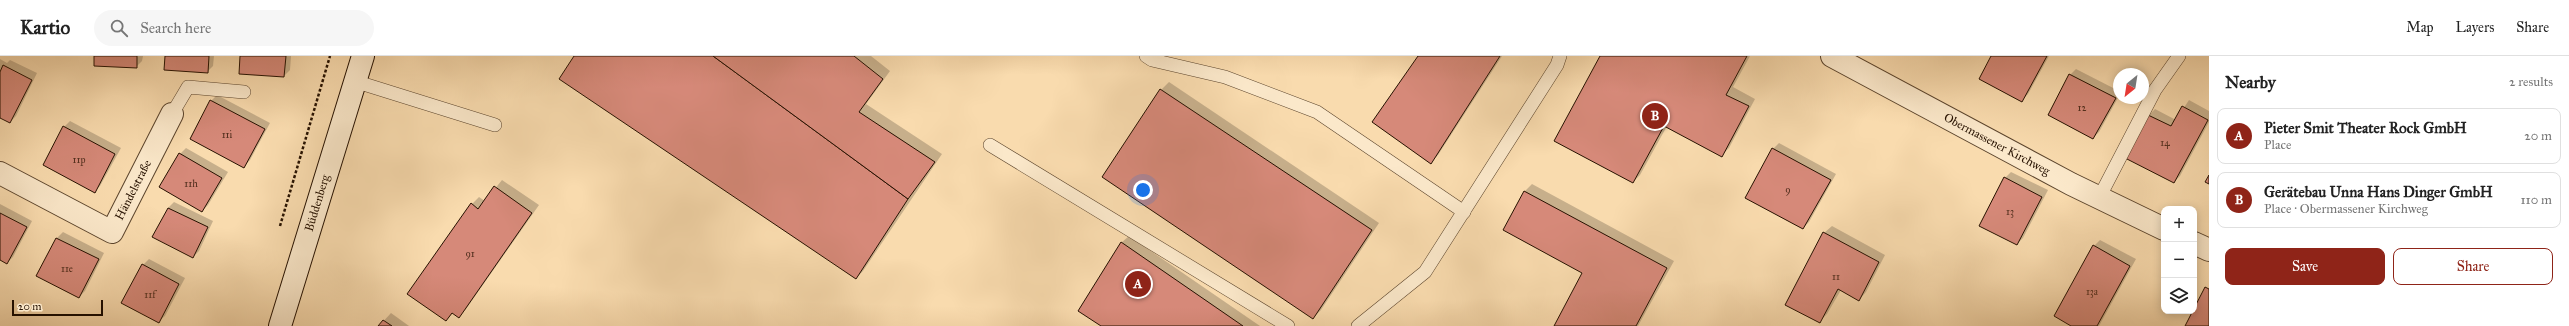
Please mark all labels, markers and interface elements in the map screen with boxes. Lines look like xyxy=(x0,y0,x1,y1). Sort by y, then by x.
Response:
search box xyxy=(94,10,374,46)
text: Kartio xyxy=(20,16,70,39)
icon: search xyxy=(108,17,130,39)
text: Search here xyxy=(140,19,211,37)
text: Map xyxy=(2406,19,2434,36)
text: Layers xyxy=(2456,19,2494,36)
text: Share xyxy=(2516,19,2549,36)
north arrow xyxy=(2113,68,2149,104)
text: Nearby xyxy=(2225,72,2276,93)
text: 2 results xyxy=(2509,74,2553,90)
pin: B xyxy=(1642,101,1668,131)
house number: 12 xyxy=(2078,102,2087,114)
street label: Obermassener Kirchweg xyxy=(1941,110,2053,179)
text: Pieter Smit Theater Rock GmbH xyxy=(2264,119,2467,137)
text: A xyxy=(2235,128,2243,144)
text: 20 m xyxy=(2524,128,2552,144)
house number: 11i xyxy=(222,129,233,141)
house number: 14 xyxy=(2160,137,2170,149)
text: Place xyxy=(2264,137,2291,153)
house number: 11p xyxy=(73,154,85,166)
street label: Händelstraße xyxy=(112,158,154,222)
street label: Büddenberg xyxy=(302,172,333,233)
house number: 11h xyxy=(184,178,198,190)
your location xyxy=(1133,180,1153,200)
text: Gerätebau Unna Hans Dinger GmbH xyxy=(2264,183,2493,201)
house number: 9 xyxy=(1785,184,1791,196)
text: B xyxy=(2235,192,2243,208)
text: 110 m xyxy=(2520,192,2552,208)
text: Place · Obermassener Kirchweg xyxy=(2264,201,2428,217)
house number: 13 xyxy=(2006,206,2014,218)
map controls xyxy=(2161,206,2197,314)
button: + xyxy=(2161,206,2197,242)
button: − xyxy=(2161,242,2197,278)
house number: 91 xyxy=(465,248,475,260)
button: Save xyxy=(2225,248,2385,285)
button: Share xyxy=(2393,248,2553,285)
house number: 11e xyxy=(61,263,73,275)
pin: A xyxy=(1125,269,1151,299)
house number: 11 xyxy=(1832,271,1840,283)
button: layers xyxy=(2161,278,2197,314)
house number: 13a xyxy=(2086,286,2099,298)
house number: 11f xyxy=(144,289,157,301)
scale bar xyxy=(12,298,103,317)
text: 20 m xyxy=(18,300,41,313)

